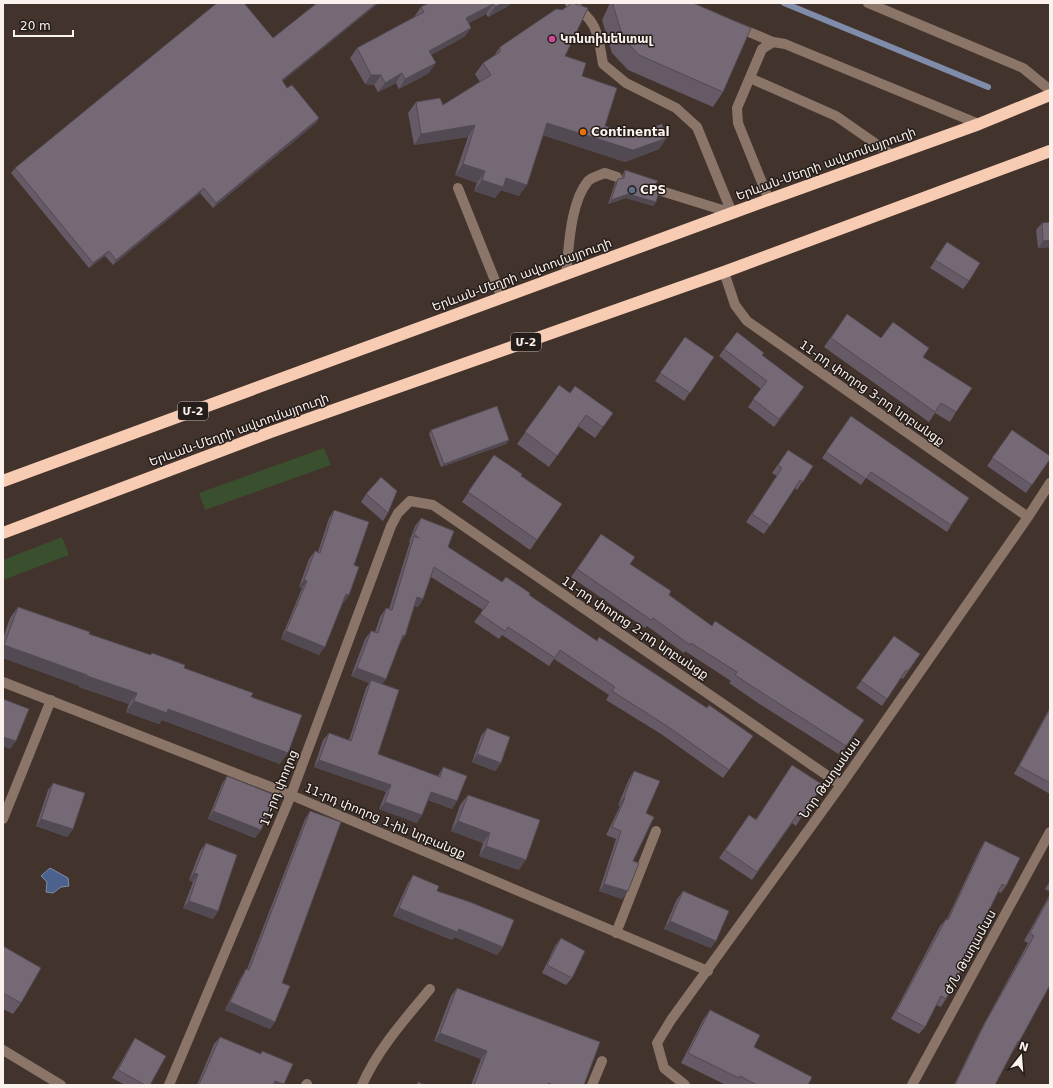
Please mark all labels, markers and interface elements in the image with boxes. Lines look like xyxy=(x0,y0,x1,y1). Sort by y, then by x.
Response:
scale bar xyxy=(14,12,73,38)
text: 20 m xyxy=(20,19,51,33)
place label: Կոնտինենտալ xyxy=(560,32,653,46)
marker: Կոնտինենտալ xyxy=(547,34,557,44)
place label: Continental xyxy=(591,125,670,139)
street label: Երևան-Մեղրի ավտոմայրուղի xyxy=(734,125,918,203)
marker: Continental xyxy=(578,127,588,137)
place label: CPS xyxy=(640,183,666,197)
marker: CPS xyxy=(627,185,637,195)
street label: Երևան-Մեղրի ավտոմայրուղի xyxy=(430,236,614,314)
road number: Մ-2 xyxy=(511,333,541,351)
street label: 11-րդ փողոց 3-րդ նրբանցք xyxy=(797,337,947,449)
street label: Երևան-Մեղրի ավտոմայրուղի xyxy=(147,391,331,469)
road number: Մ-2 xyxy=(178,402,208,420)
street label: 11-րդ փողոց 2-րդ նրբանցք xyxy=(559,574,711,682)
street label: Նոր Թաղամաս xyxy=(797,735,863,821)
street label: 11-րդ փողոց xyxy=(257,748,301,828)
street label: 11-րդ փողոց 1-ին նրբանցք xyxy=(303,781,467,861)
street label: Ժ/Ն Թաղամաս xyxy=(941,908,999,996)
north arrow xyxy=(1001,1036,1041,1076)
text: N xyxy=(1017,1039,1030,1054)

